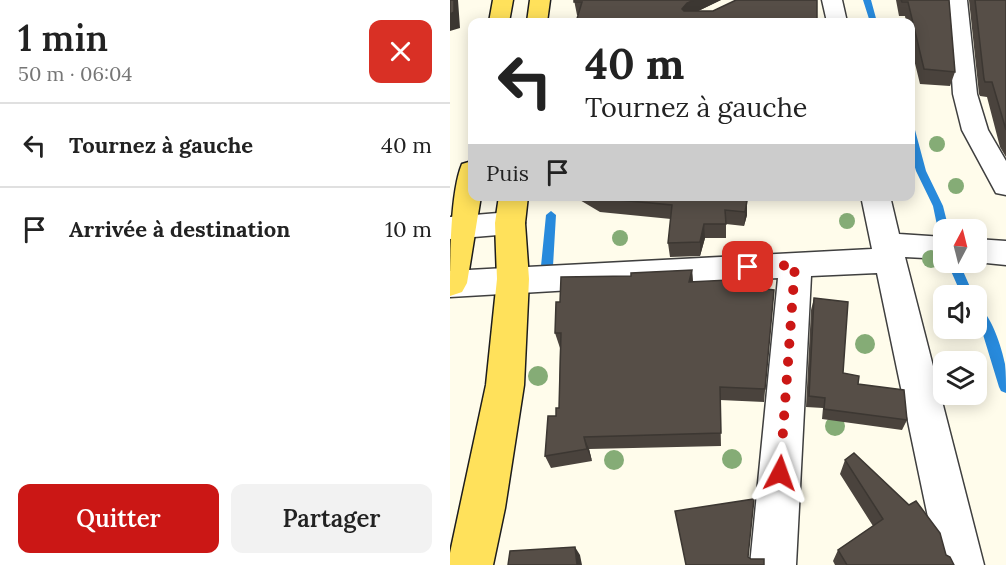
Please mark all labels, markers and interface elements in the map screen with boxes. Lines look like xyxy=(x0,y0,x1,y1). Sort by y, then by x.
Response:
text: 1 min xyxy=(18,15,108,61)
button: close xyxy=(369,20,432,83)
text: 40 m xyxy=(585,37,684,91)
icon: left xyxy=(486,42,564,120)
text: 50 m · 06:04 xyxy=(18,61,132,86)
text: Tournez à gauche xyxy=(585,90,808,124)
icon: left xyxy=(18,129,51,162)
text: Tournez à gauche xyxy=(69,131,253,159)
text: 40 m xyxy=(381,131,432,159)
icon: arrive xyxy=(541,156,574,189)
text: Puis xyxy=(486,159,529,187)
icon: arrive xyxy=(18,213,51,246)
text: Arrivée à destination xyxy=(69,215,290,243)
text: 10 m xyxy=(385,215,432,243)
north arrow xyxy=(933,219,987,273)
map controls xyxy=(933,219,987,405)
pin xyxy=(722,241,773,292)
icon: arrive xyxy=(731,250,764,283)
button: sound xyxy=(933,285,987,339)
button: layers xyxy=(933,351,987,405)
position arrow xyxy=(748,441,812,505)
button: Quitter xyxy=(18,484,219,553)
button: Partager xyxy=(231,484,432,553)

